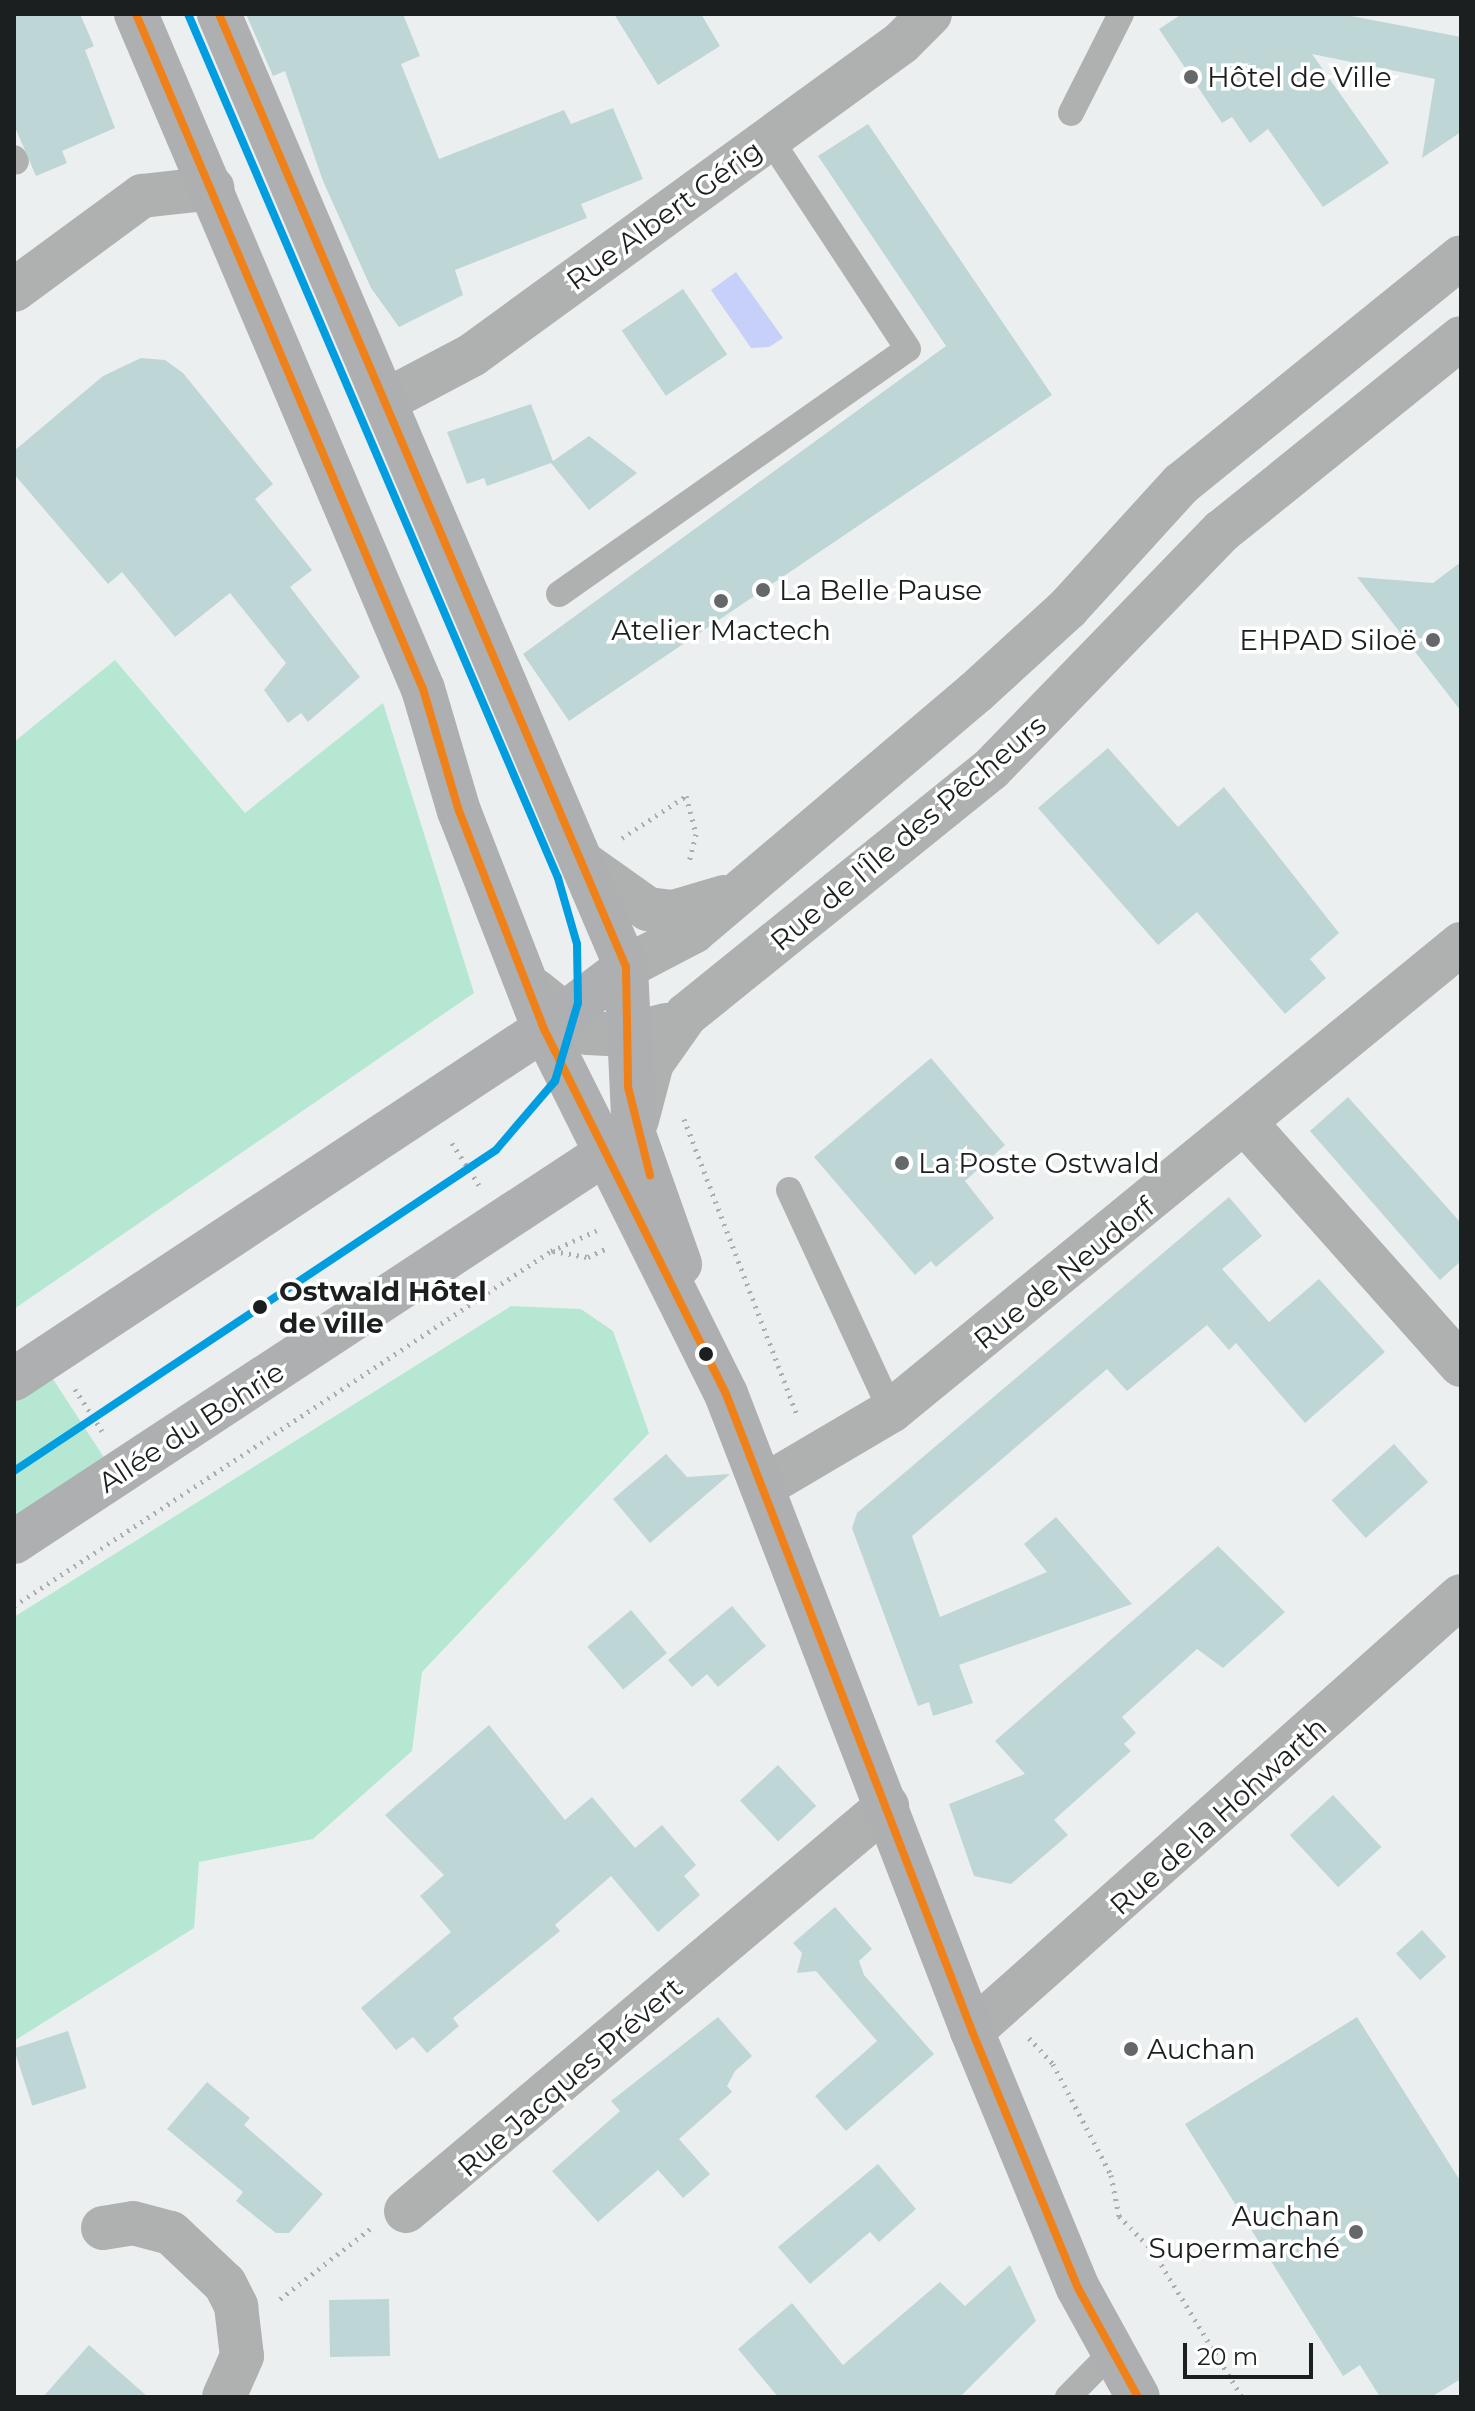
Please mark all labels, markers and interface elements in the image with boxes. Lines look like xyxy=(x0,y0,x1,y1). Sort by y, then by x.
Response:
place label: Hôtel de Ville xyxy=(1207,60,1392,94)
marker: Hôtel de Ville xyxy=(1182,68,1200,86)
street label: Rue Albert Gérig xyxy=(560,133,768,297)
place label: La Belle Pause xyxy=(779,573,982,607)
marker: La Belle Pause xyxy=(754,581,772,599)
marker: Atelier Mactech xyxy=(712,592,730,610)
place label: Atelier Mactech xyxy=(611,613,831,647)
place label: EHPAD Siloë xyxy=(1239,623,1417,657)
marker: EHPAD Siloë xyxy=(1424,631,1442,649)
street label: Rue de l'Île des Pêcheurs xyxy=(764,708,1052,958)
place label: La Poste Ostwald xyxy=(918,1146,1160,1180)
marker: La Poste Ostwald xyxy=(893,1154,911,1172)
street label: Rue de Neudorf xyxy=(967,1190,1161,1356)
place label: Ostwald Hôtel de ville xyxy=(279,1274,487,1340)
marker: Ostwald Hôtel de ville xyxy=(248,1295,272,1319)
unlabelled marker xyxy=(698,1346,714,1362)
street label: Allée du Bohrie xyxy=(92,1355,290,1499)
street label: Rue de la Hohwarth xyxy=(1103,1710,1333,1922)
street label: Rue Jacques Prévert xyxy=(451,1970,689,2184)
place label: Auchan xyxy=(1147,2032,1256,2066)
marker: Auchan xyxy=(1122,2040,1140,2058)
place label: Auchan Supermarché xyxy=(1149,2199,1340,2265)
marker: Auchan Supermarché xyxy=(1347,2223,1365,2241)
scale bar xyxy=(1187,2327,1317,2377)
text: 20 m xyxy=(1197,2342,1258,2371)

